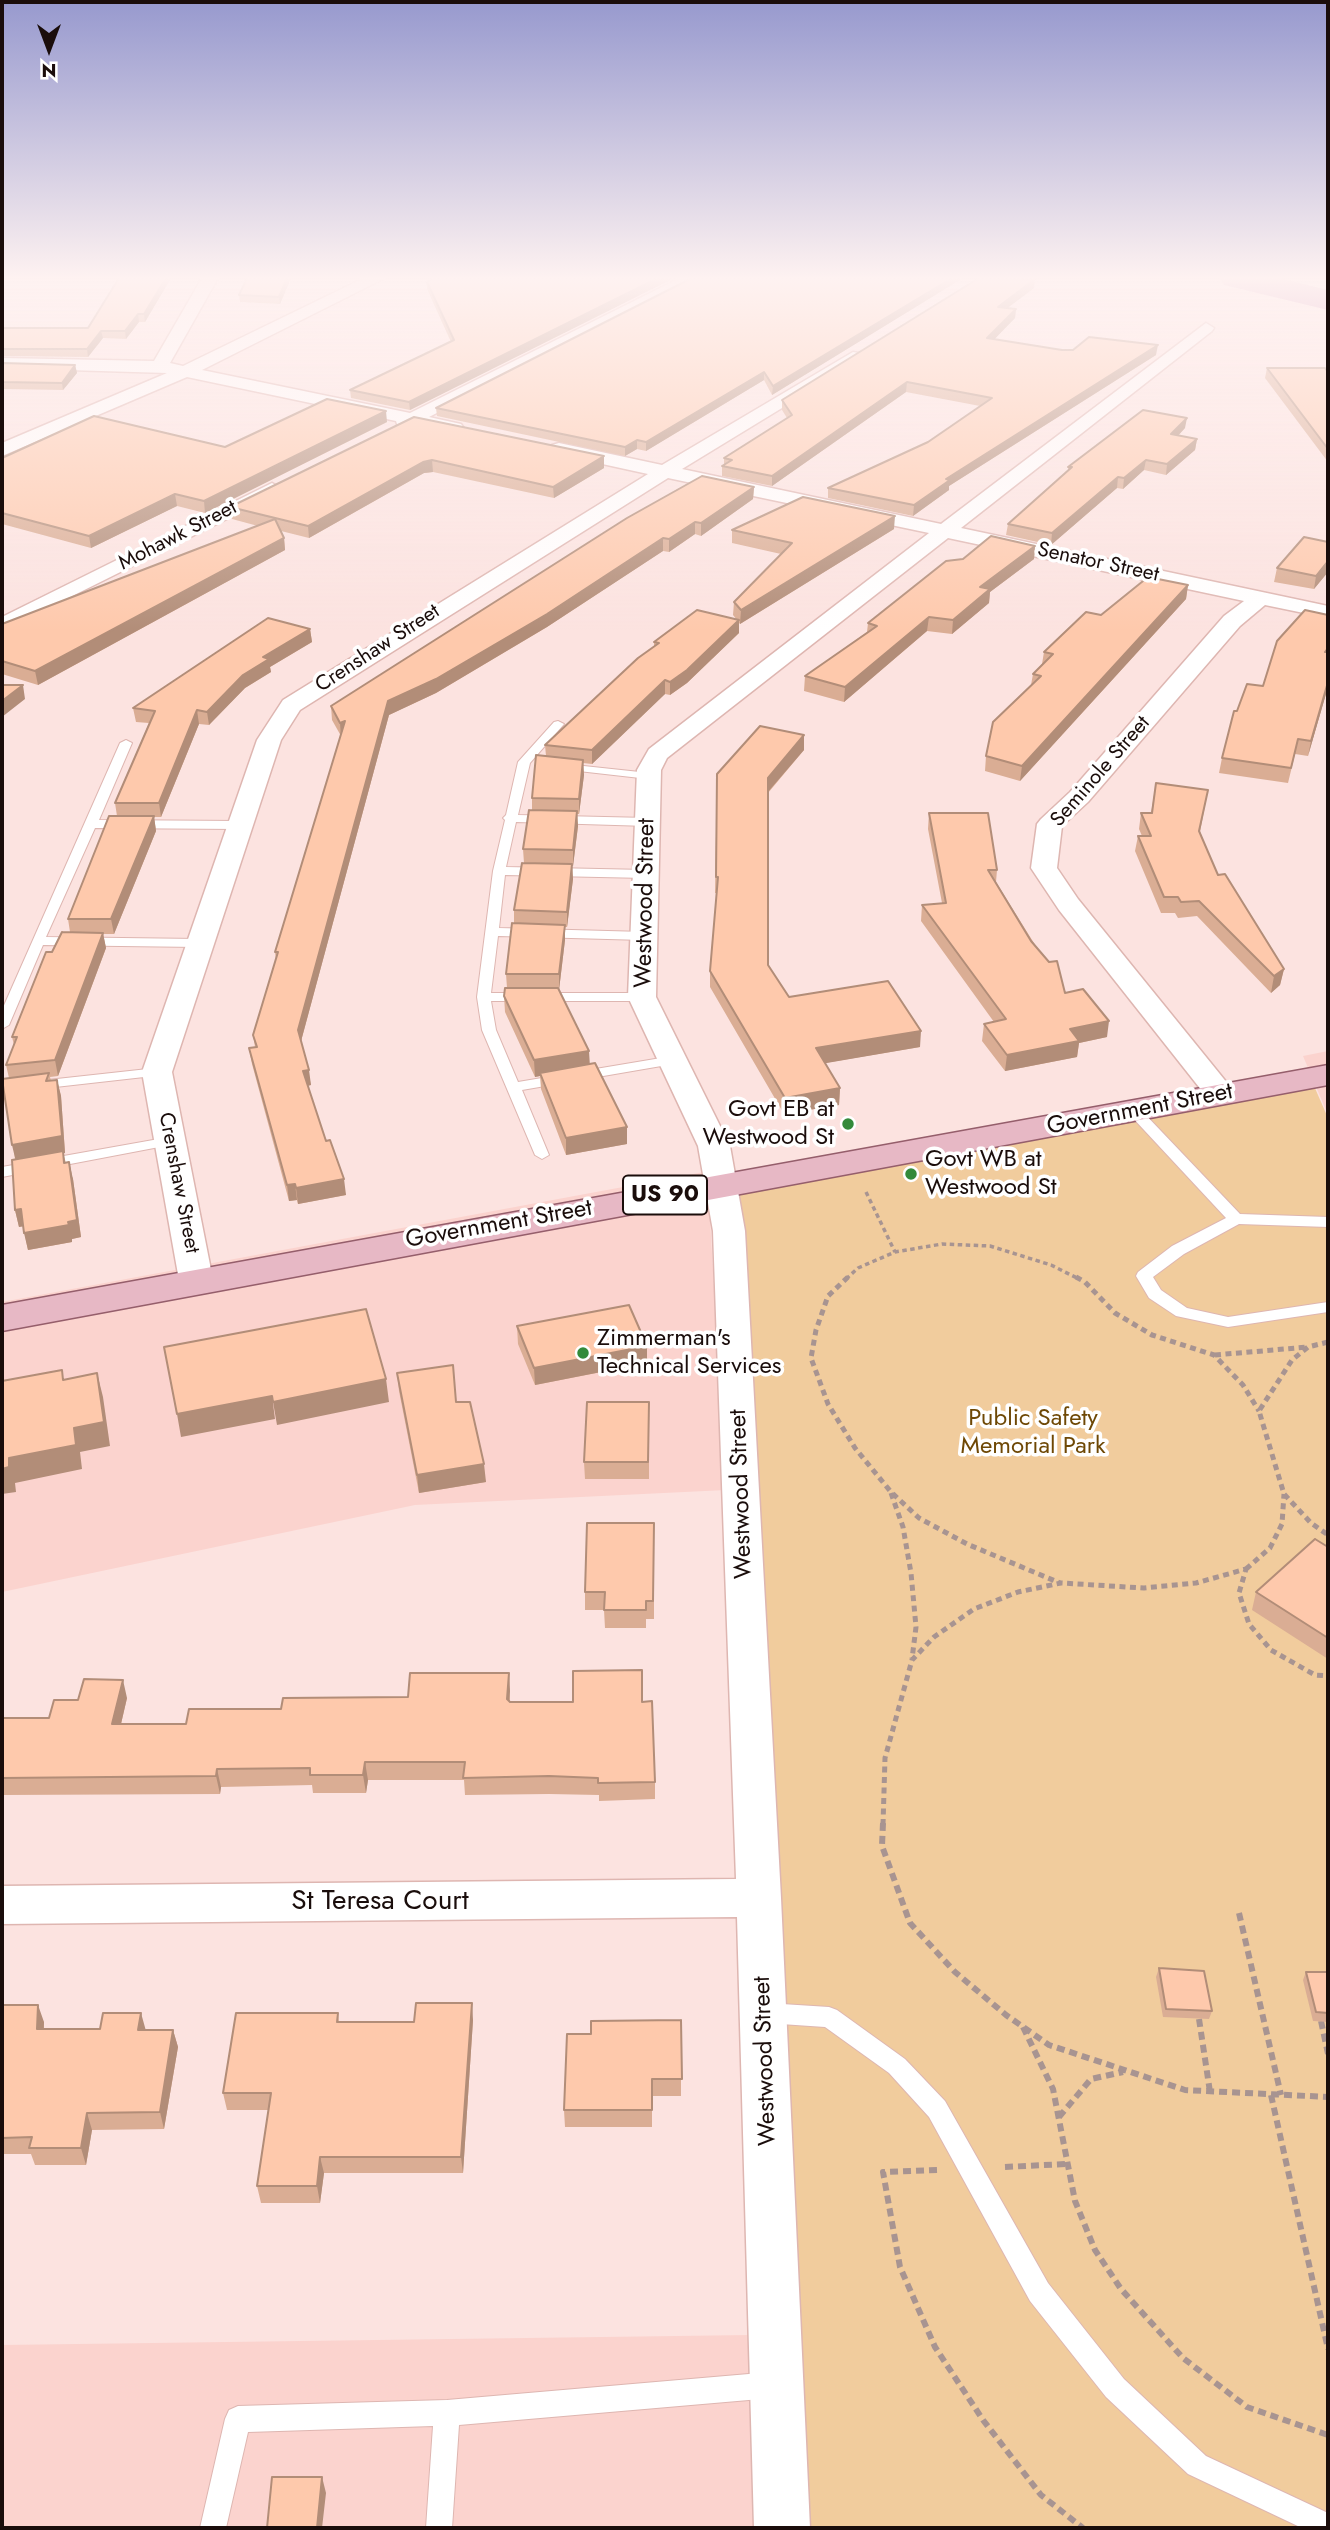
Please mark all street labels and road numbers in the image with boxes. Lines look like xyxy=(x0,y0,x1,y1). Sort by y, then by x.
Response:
street label: Mohawk Street xyxy=(115,495,241,577)
street label: Senator Street xyxy=(1035,538,1161,588)
street label: Crenshaw Street xyxy=(311,599,445,699)
street label: Seminole Street xyxy=(1046,711,1156,833)
street label: Westwood Street xyxy=(630,818,662,988)
street label: Government Street xyxy=(1045,1078,1235,1142)
street label: Crenshaw Street xyxy=(152,1110,204,1256)
road number: US 90 xyxy=(623,1176,707,1214)
street label: Government Street xyxy=(404,1194,594,1256)
street label: Westwood Street xyxy=(725,1409,759,1579)
street label: St Teresa Court xyxy=(291,1885,469,1919)
street label: Westwood Street xyxy=(749,1976,783,2146)

